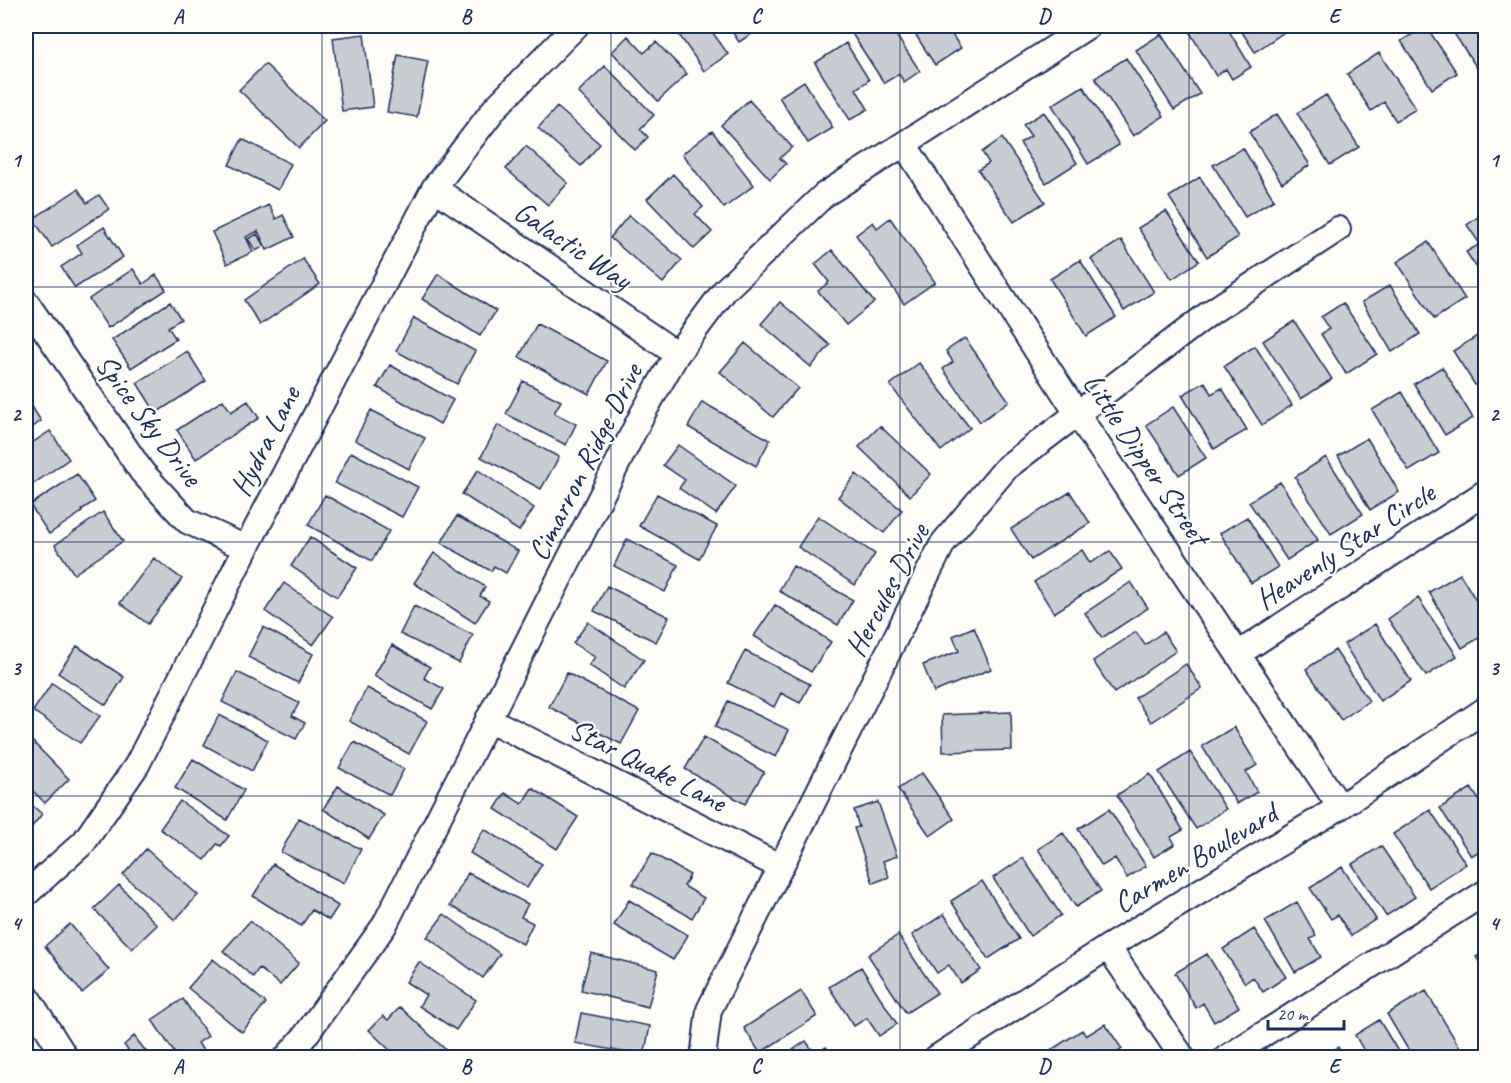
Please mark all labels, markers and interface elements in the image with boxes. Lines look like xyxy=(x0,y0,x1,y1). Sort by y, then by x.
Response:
text: A xyxy=(173,4,185,29)
text: B xyxy=(461,4,473,29)
text: C xyxy=(751,4,763,29)
text: D xyxy=(1038,4,1052,29)
text: E xyxy=(1329,4,1343,29)
text: 1 xyxy=(12,148,23,173)
text: 1 xyxy=(1490,148,1501,173)
street label: Galactic Way xyxy=(507,192,641,299)
street label: Spice Sky Drive xyxy=(87,346,212,495)
street label: Cimarron Ridge Drive xyxy=(519,355,652,567)
street label: Little Dipper Street xyxy=(1074,366,1220,556)
street label: Hydra Lane xyxy=(221,378,310,502)
text: 2 xyxy=(12,402,23,427)
text: 2 xyxy=(1490,402,1501,427)
street label: Heavenly Star Circle xyxy=(1248,473,1444,618)
street label: Hercules Drive xyxy=(836,515,939,663)
text: 3 xyxy=(12,656,23,681)
text: 3 xyxy=(1490,656,1501,681)
street label: Star Quake Lane xyxy=(563,709,735,822)
street label: Carmen Boulevard xyxy=(1106,792,1287,922)
text: 4 xyxy=(12,911,24,936)
text: 4 xyxy=(1490,911,1502,936)
scale bar xyxy=(1268,993,1344,1031)
text: 20 m xyxy=(1277,1003,1310,1025)
text: A xyxy=(173,1054,185,1079)
text: B xyxy=(461,1054,473,1079)
text: C xyxy=(751,1054,763,1079)
text: D xyxy=(1038,1054,1052,1079)
text: E xyxy=(1329,1054,1343,1079)

